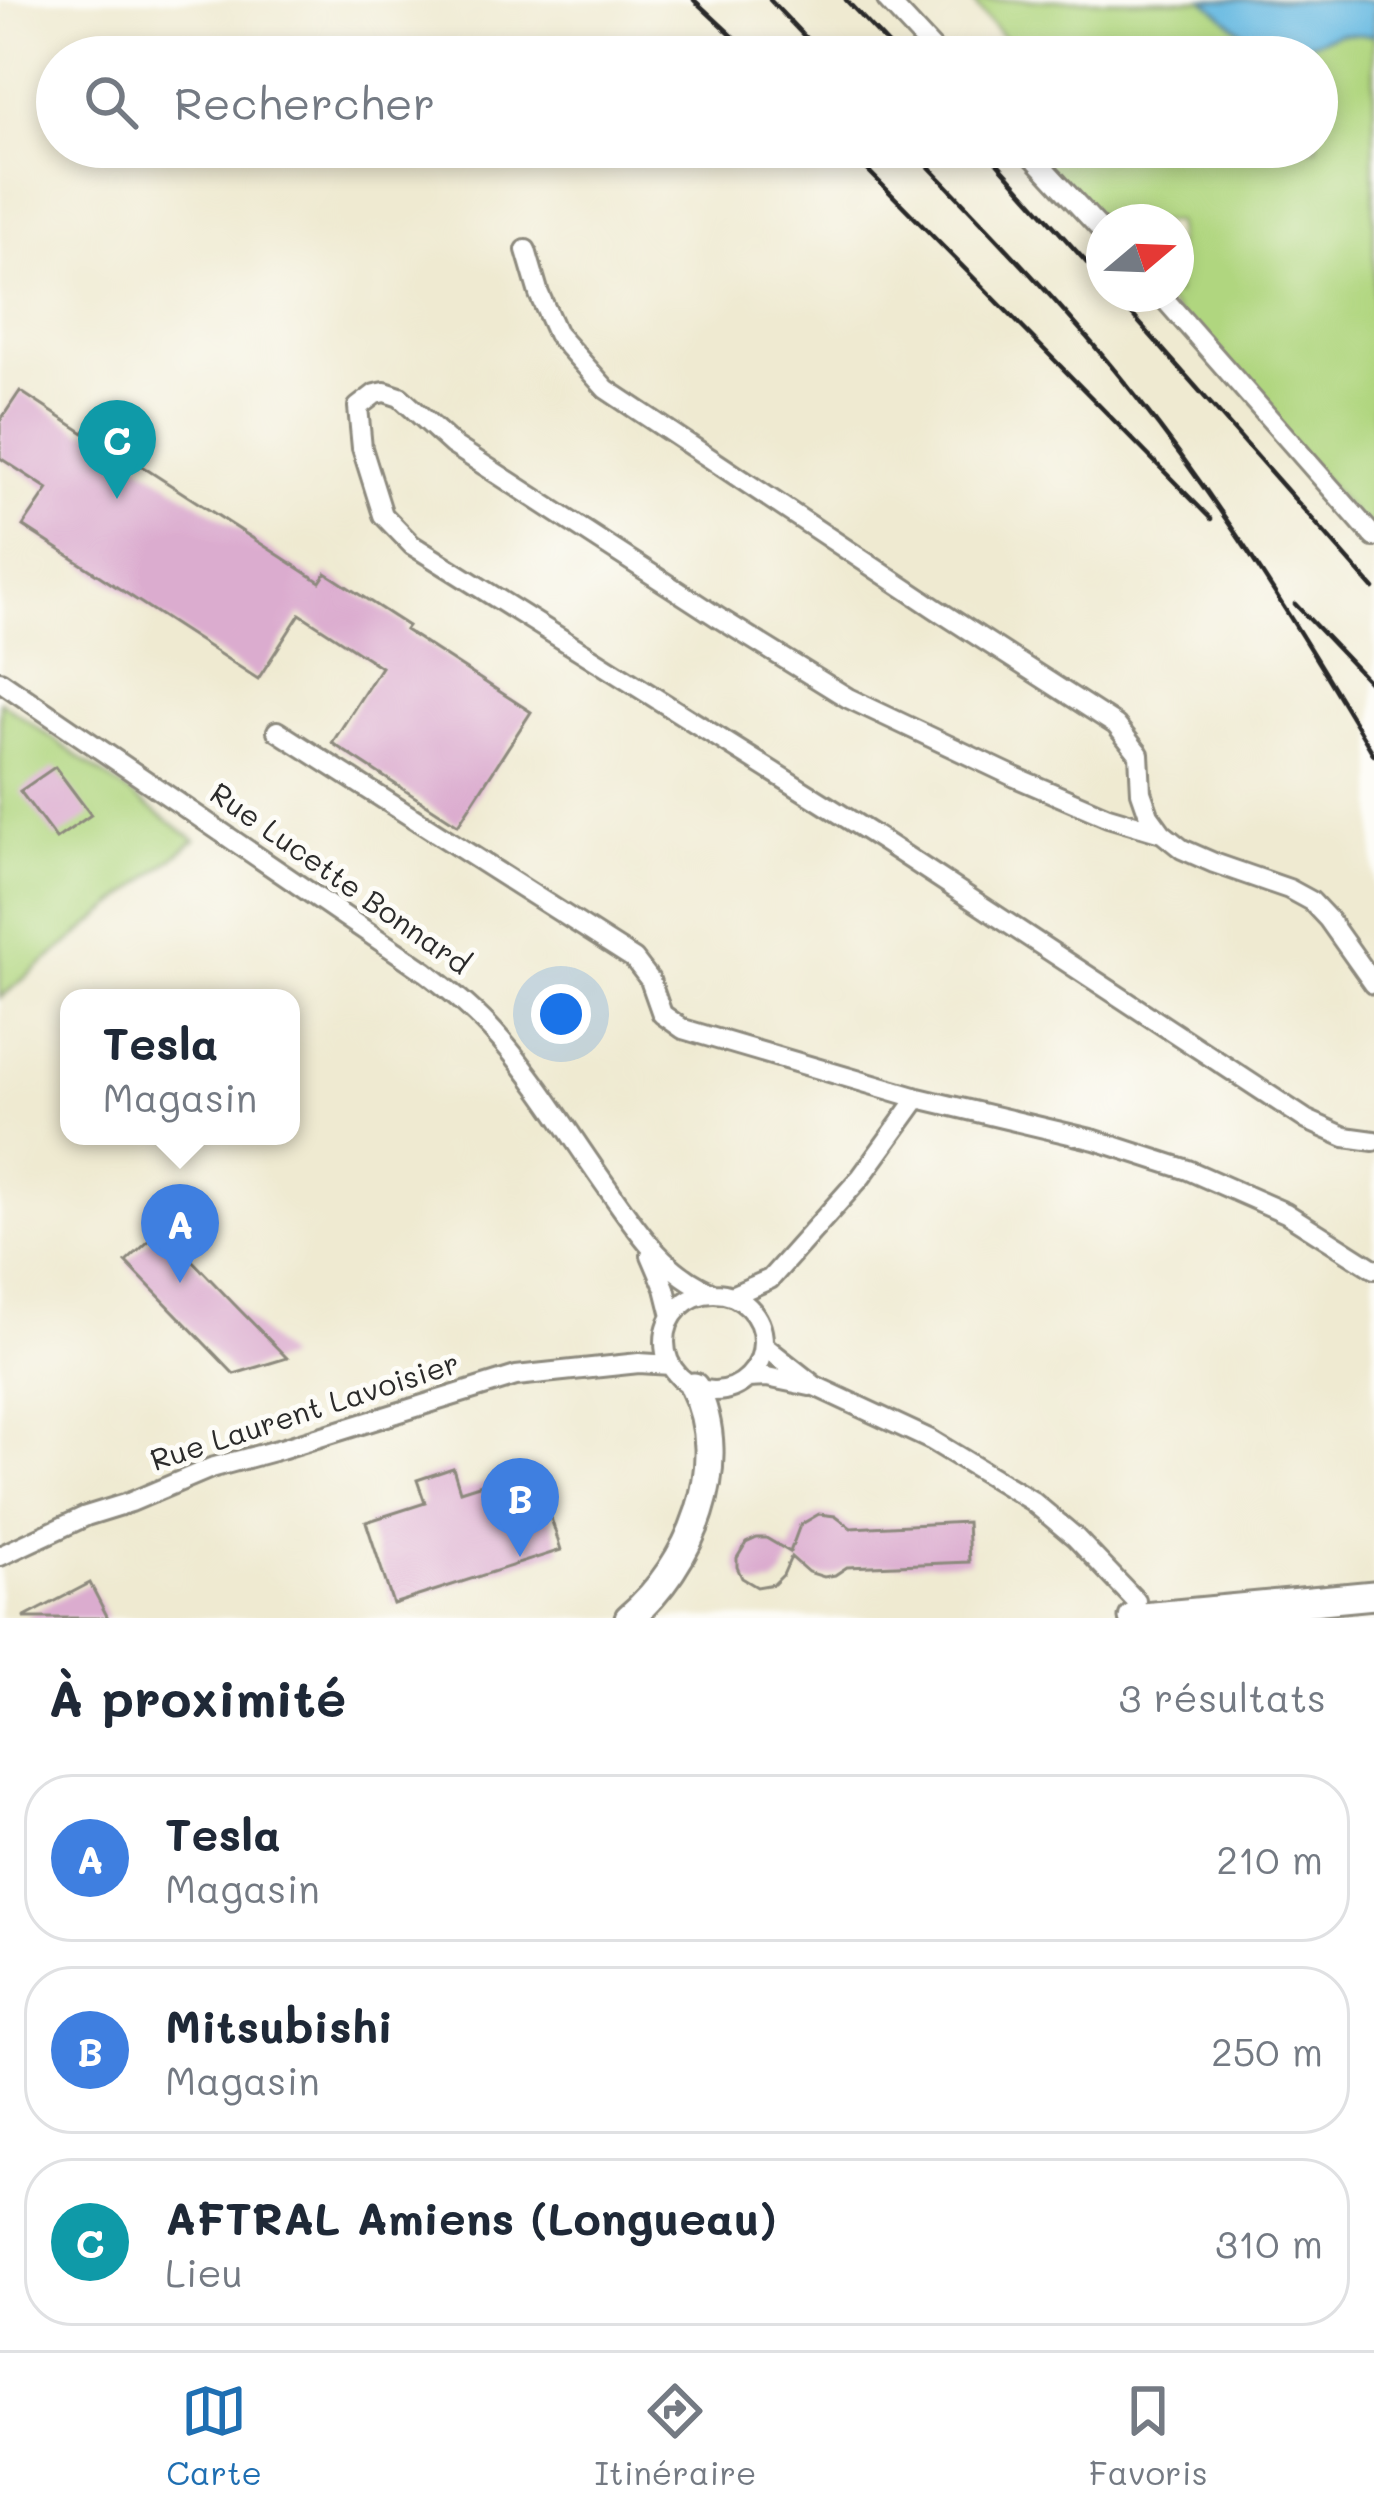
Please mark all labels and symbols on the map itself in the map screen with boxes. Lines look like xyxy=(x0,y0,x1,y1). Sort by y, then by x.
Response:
north arrow xyxy=(1086,204,1194,312)
pin: C xyxy=(78,400,156,499)
street label: Rue Lucette Bonnard xyxy=(203,772,479,982)
your location xyxy=(531,984,591,1044)
pin: A xyxy=(141,1184,219,1283)
street label: Rue Laurent Lavoisier xyxy=(145,1341,464,1479)
pin: B xyxy=(481,1458,559,1557)

